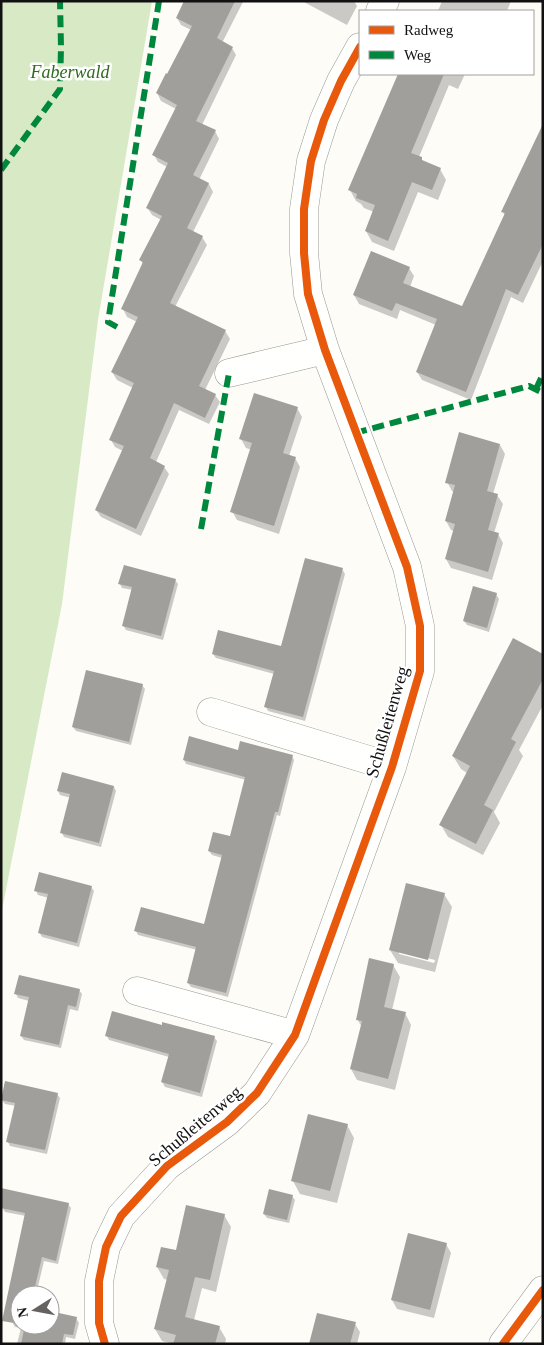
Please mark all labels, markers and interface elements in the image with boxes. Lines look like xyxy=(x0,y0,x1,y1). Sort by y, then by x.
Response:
legend xyxy=(359,10,534,75)
text: Radweg xyxy=(404,22,454,38)
text: Weg xyxy=(404,47,432,63)
park label: Faberwald xyxy=(30,62,110,82)
street label: Schußleitenweg xyxy=(362,664,412,780)
street label: Schußleitenweg xyxy=(145,1081,245,1171)
north arrow xyxy=(10,1285,60,1335)
text: N xyxy=(14,1306,31,1319)

